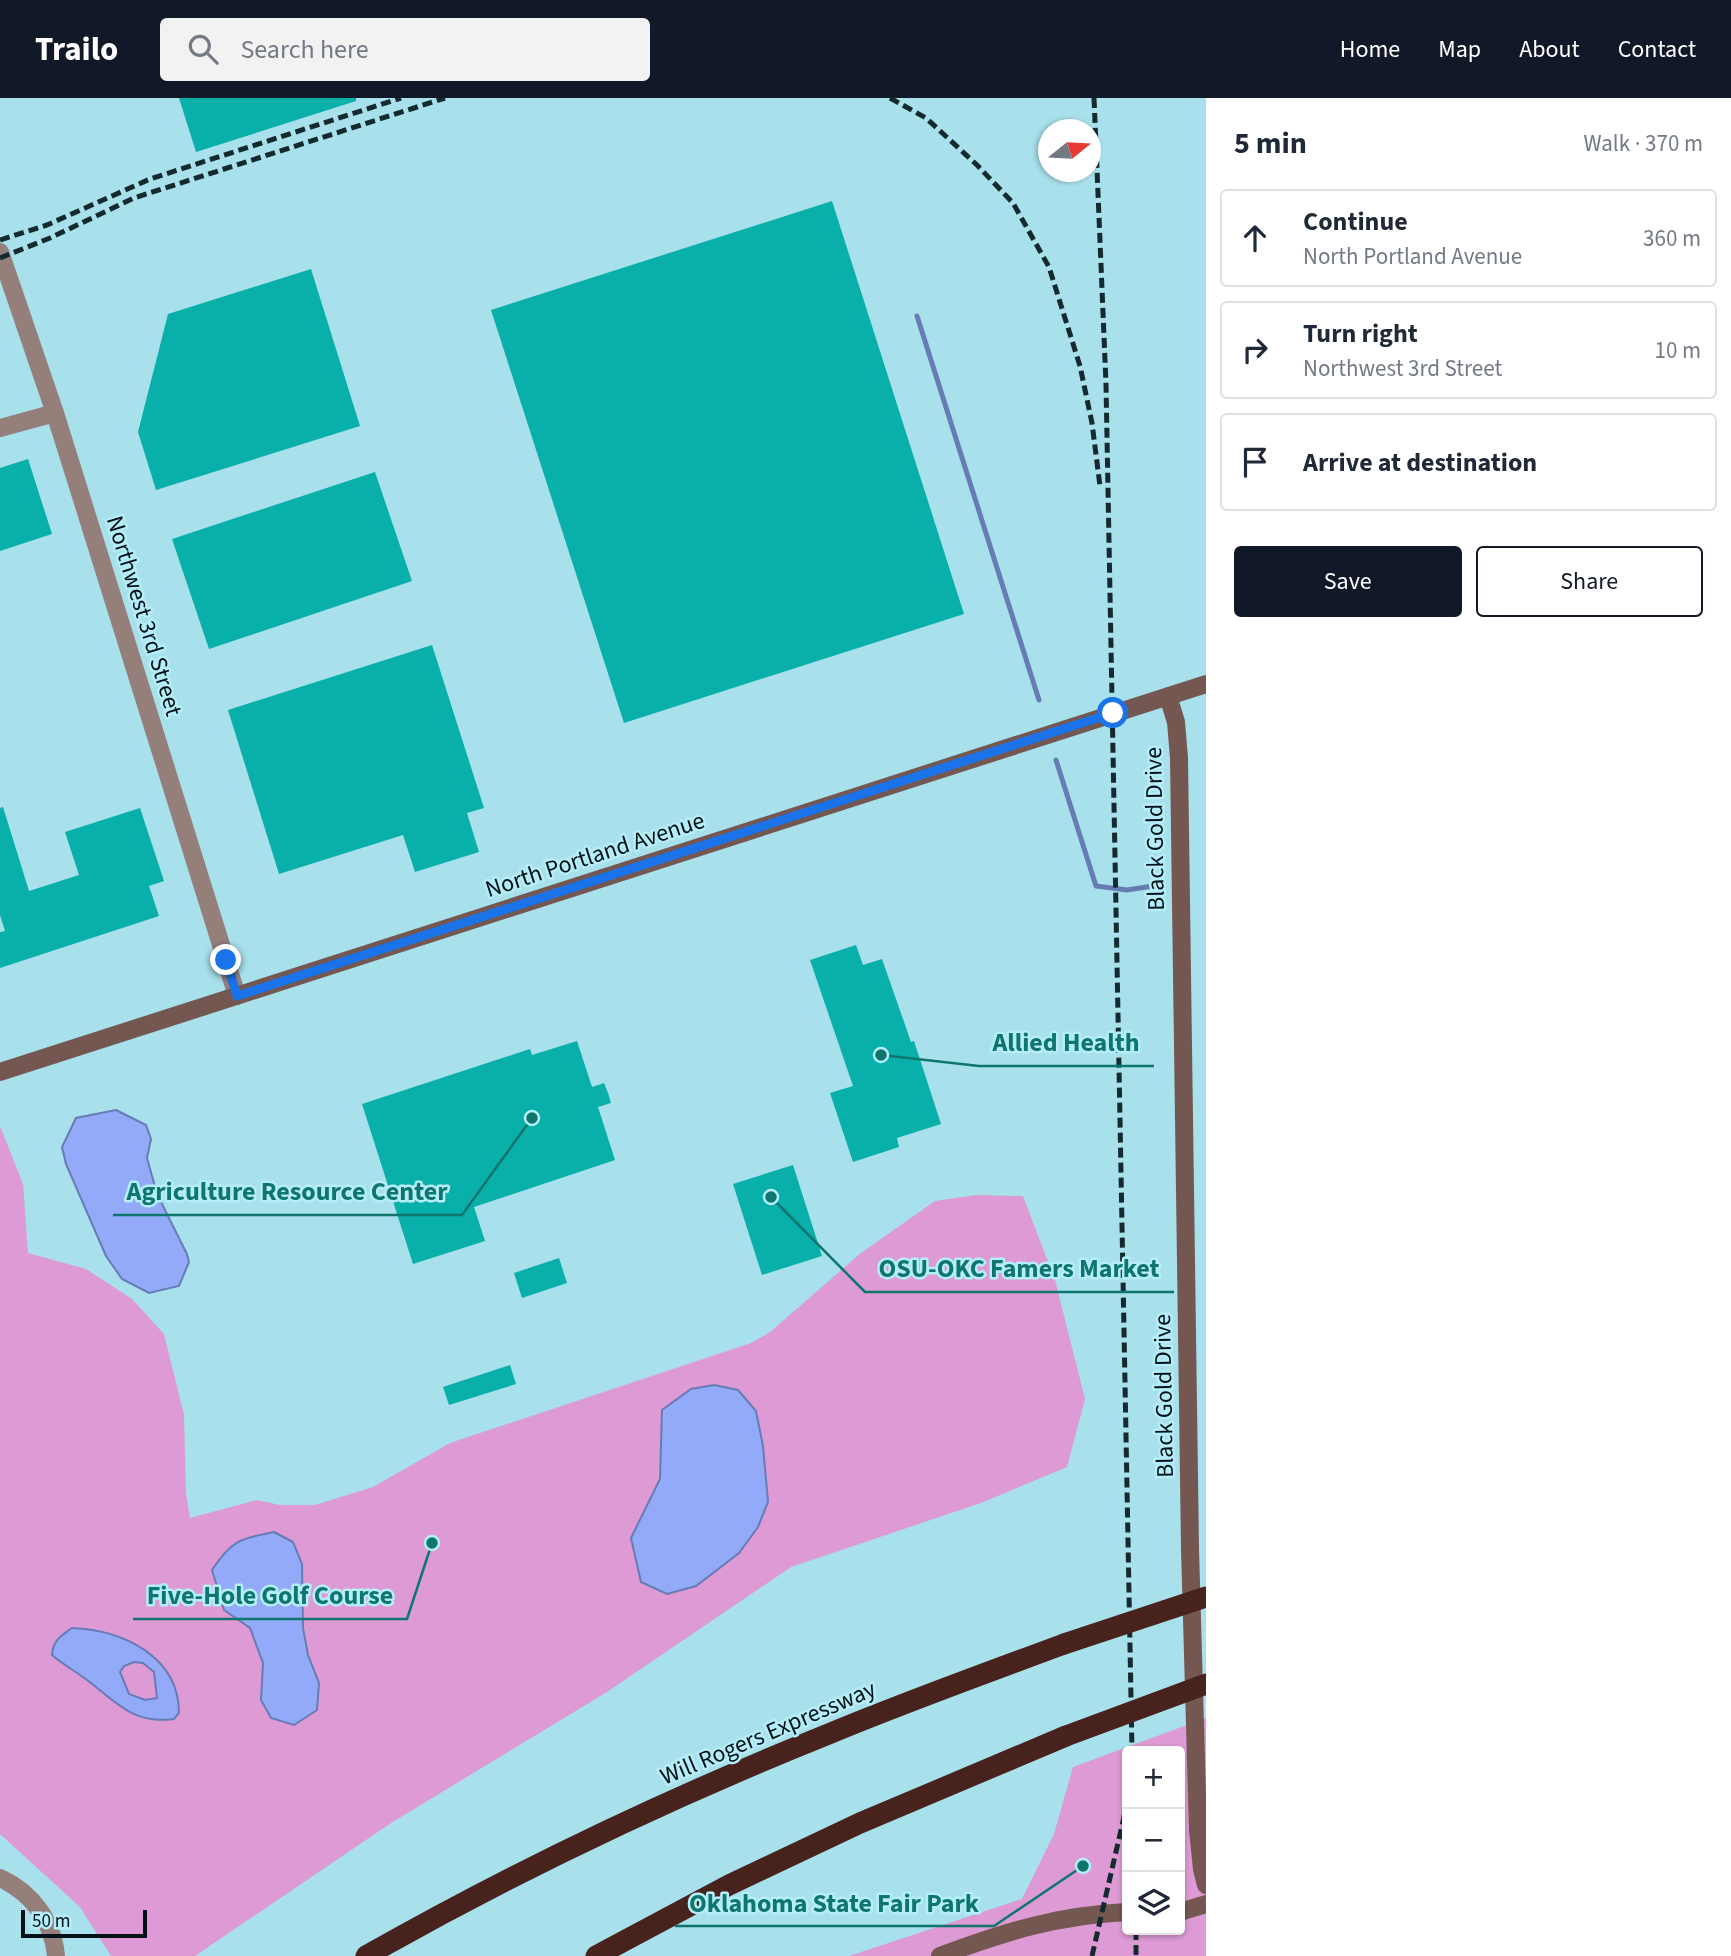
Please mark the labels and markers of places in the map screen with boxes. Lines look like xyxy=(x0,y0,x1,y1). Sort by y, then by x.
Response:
callout: Allied Health xyxy=(979,1019,1154,1066)
callout: Agriculture Resource Center xyxy=(113,1168,462,1215)
callout: OSU-OKC Famers Market xyxy=(865,1245,1174,1292)
callout: Five-Hole Golf Course xyxy=(133,1572,407,1619)
callout: Oklahoma State Fair Park xyxy=(675,1879,994,1926)

